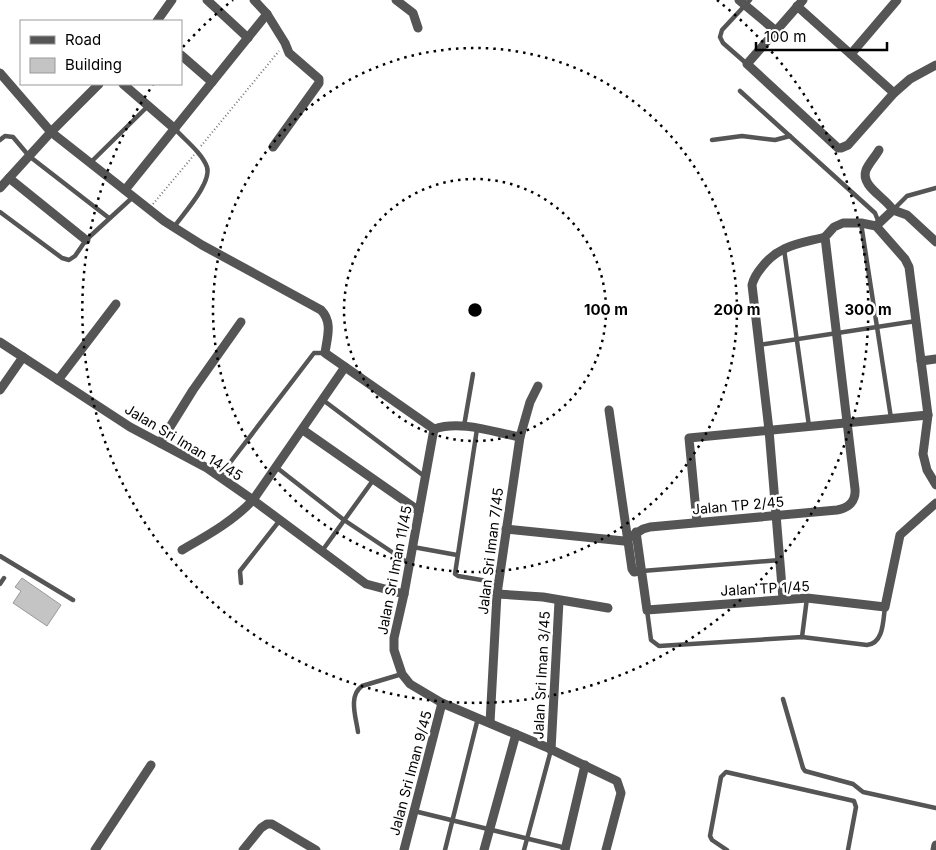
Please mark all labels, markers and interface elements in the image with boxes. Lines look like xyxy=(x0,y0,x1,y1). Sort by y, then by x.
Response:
legend xyxy=(20,20,182,85)
scale bar xyxy=(756,20,887,52)
text: 100 m xyxy=(764,27,806,46)
text: Road xyxy=(65,30,101,49)
text: Building xyxy=(65,55,122,74)
text: 100 m xyxy=(584,300,628,319)
text: 200 m xyxy=(714,300,760,319)
text: 300 m xyxy=(844,300,892,319)
centre of rings xyxy=(466,301,484,319)
street label: Jalan Sri Iman 14/45 xyxy=(122,400,246,484)
street label: Jalan Sri Iman 7/45 xyxy=(474,487,506,615)
street label: Jalan TP 2/45 xyxy=(691,493,785,517)
street label: Jalan Sri Iman 11/45 xyxy=(373,504,415,636)
street label: Jalan TP 1/45 xyxy=(720,577,810,599)
street label: Jalan Sri Iman 3/45 xyxy=(529,610,553,740)
street label: Jalan Sri Iman 9/45 xyxy=(385,709,435,837)

